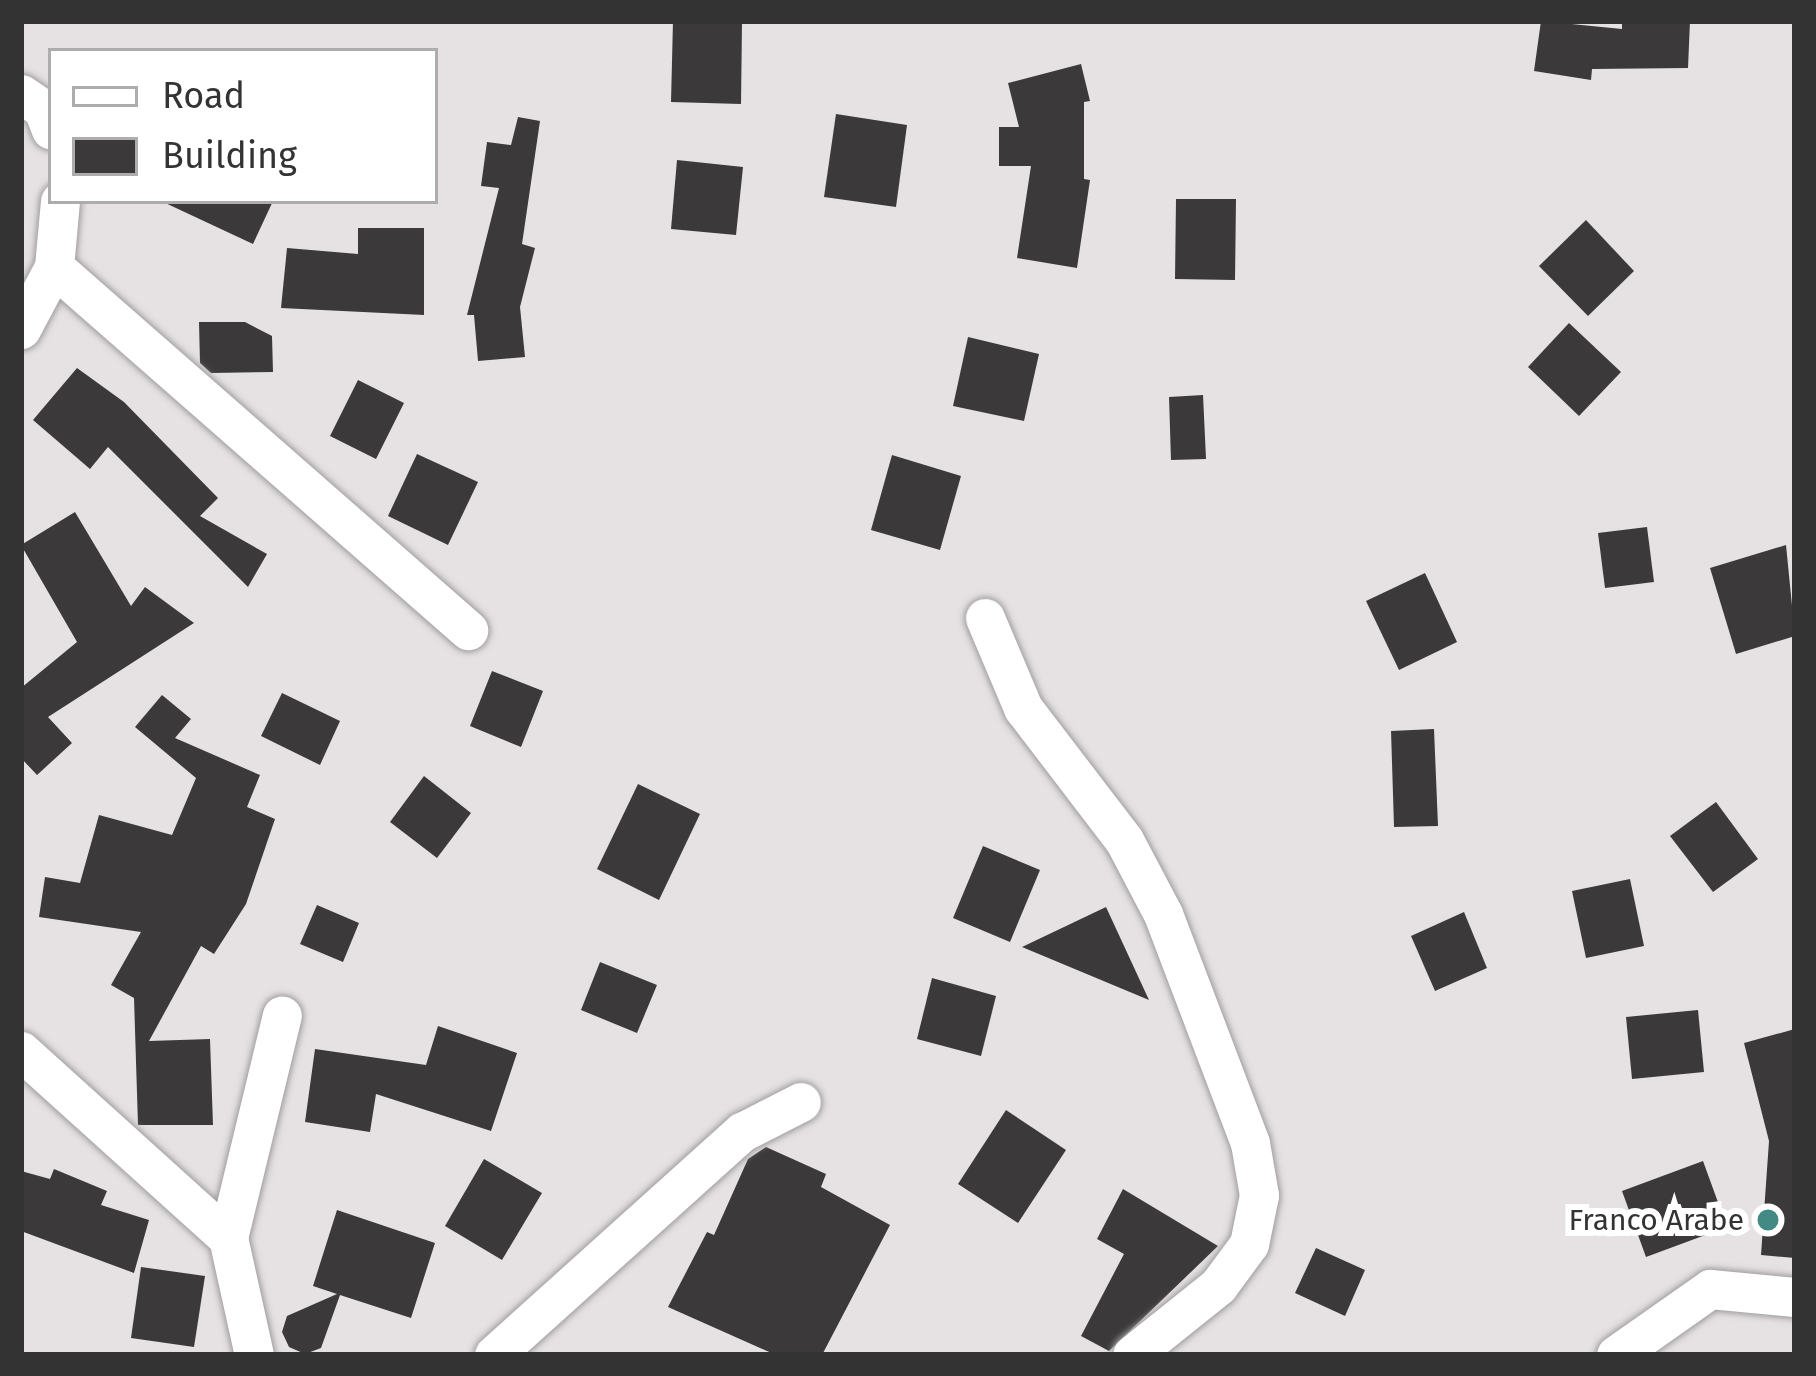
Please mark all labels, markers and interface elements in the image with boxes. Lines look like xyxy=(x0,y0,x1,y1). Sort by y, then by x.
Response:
legend xyxy=(48,48,438,204)
text: Road xyxy=(162,74,245,118)
text: Building xyxy=(162,134,297,178)
place label: Franco Arabe xyxy=(1568,1202,1744,1238)
marker: Franco Arabe xyxy=(1755,1207,1781,1233)

